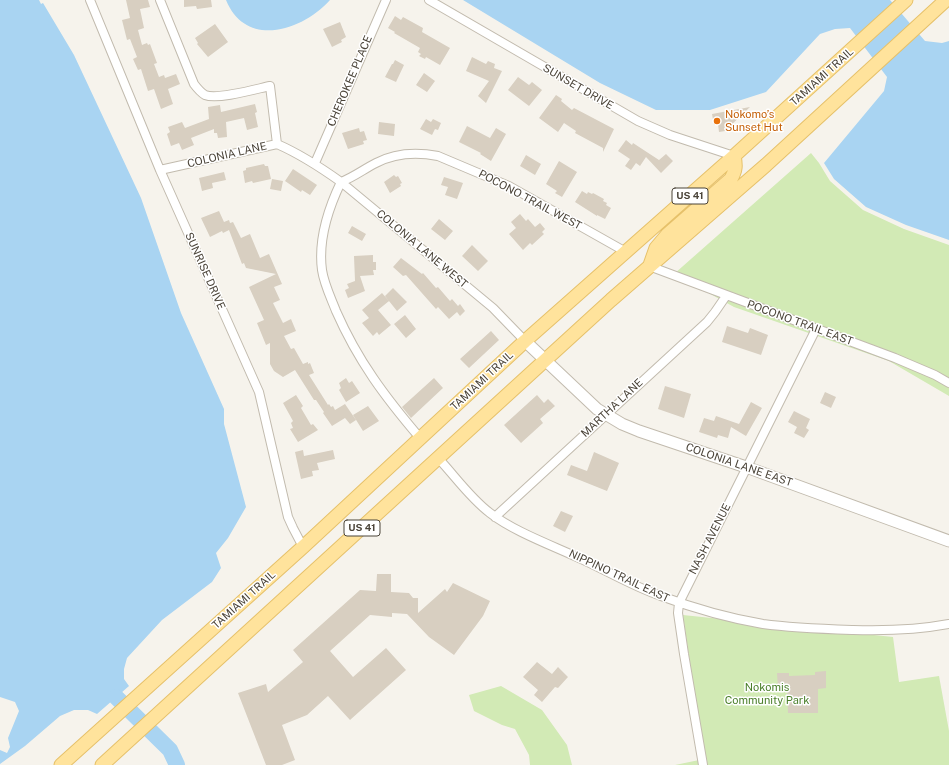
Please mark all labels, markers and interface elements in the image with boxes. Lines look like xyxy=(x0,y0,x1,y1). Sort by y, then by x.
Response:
street label: CHEROKEE PLACE xyxy=(325,34,375,128)
street label: TAMIAMI TRAIL xyxy=(788,45,856,109)
street label: SUNSET DRIVE xyxy=(540,61,616,113)
place label: Nokomo’s Sunset Hut xyxy=(725,108,783,134)
marker: Nokomo’s Sunset Hut xyxy=(712,116,722,126)
street label: COLONIA LANE xyxy=(186,139,268,171)
street label: POCONO TRAIL WEST xyxy=(476,167,584,233)
road number: US 41 xyxy=(672,188,708,204)
street label: COLONIA LANE WEST xyxy=(374,207,470,291)
street label: SUNRISE DRIVE xyxy=(182,230,228,312)
street label: POCONO TRAIL EAST xyxy=(745,298,855,348)
street label: TAMIAMI TRAIL xyxy=(448,349,516,413)
street label: MARTHA LANE xyxy=(578,376,646,440)
street label: COLONIA LANE EAST xyxy=(684,441,794,489)
street label: NASH AVENUE xyxy=(686,501,734,577)
road number: US 41 xyxy=(344,520,380,536)
street label: NIPPINO TRAIL EAST xyxy=(567,547,671,605)
street label: TAMIAMI TRAIL xyxy=(210,568,278,632)
park label: Nokomis Community Park xyxy=(725,681,809,707)

